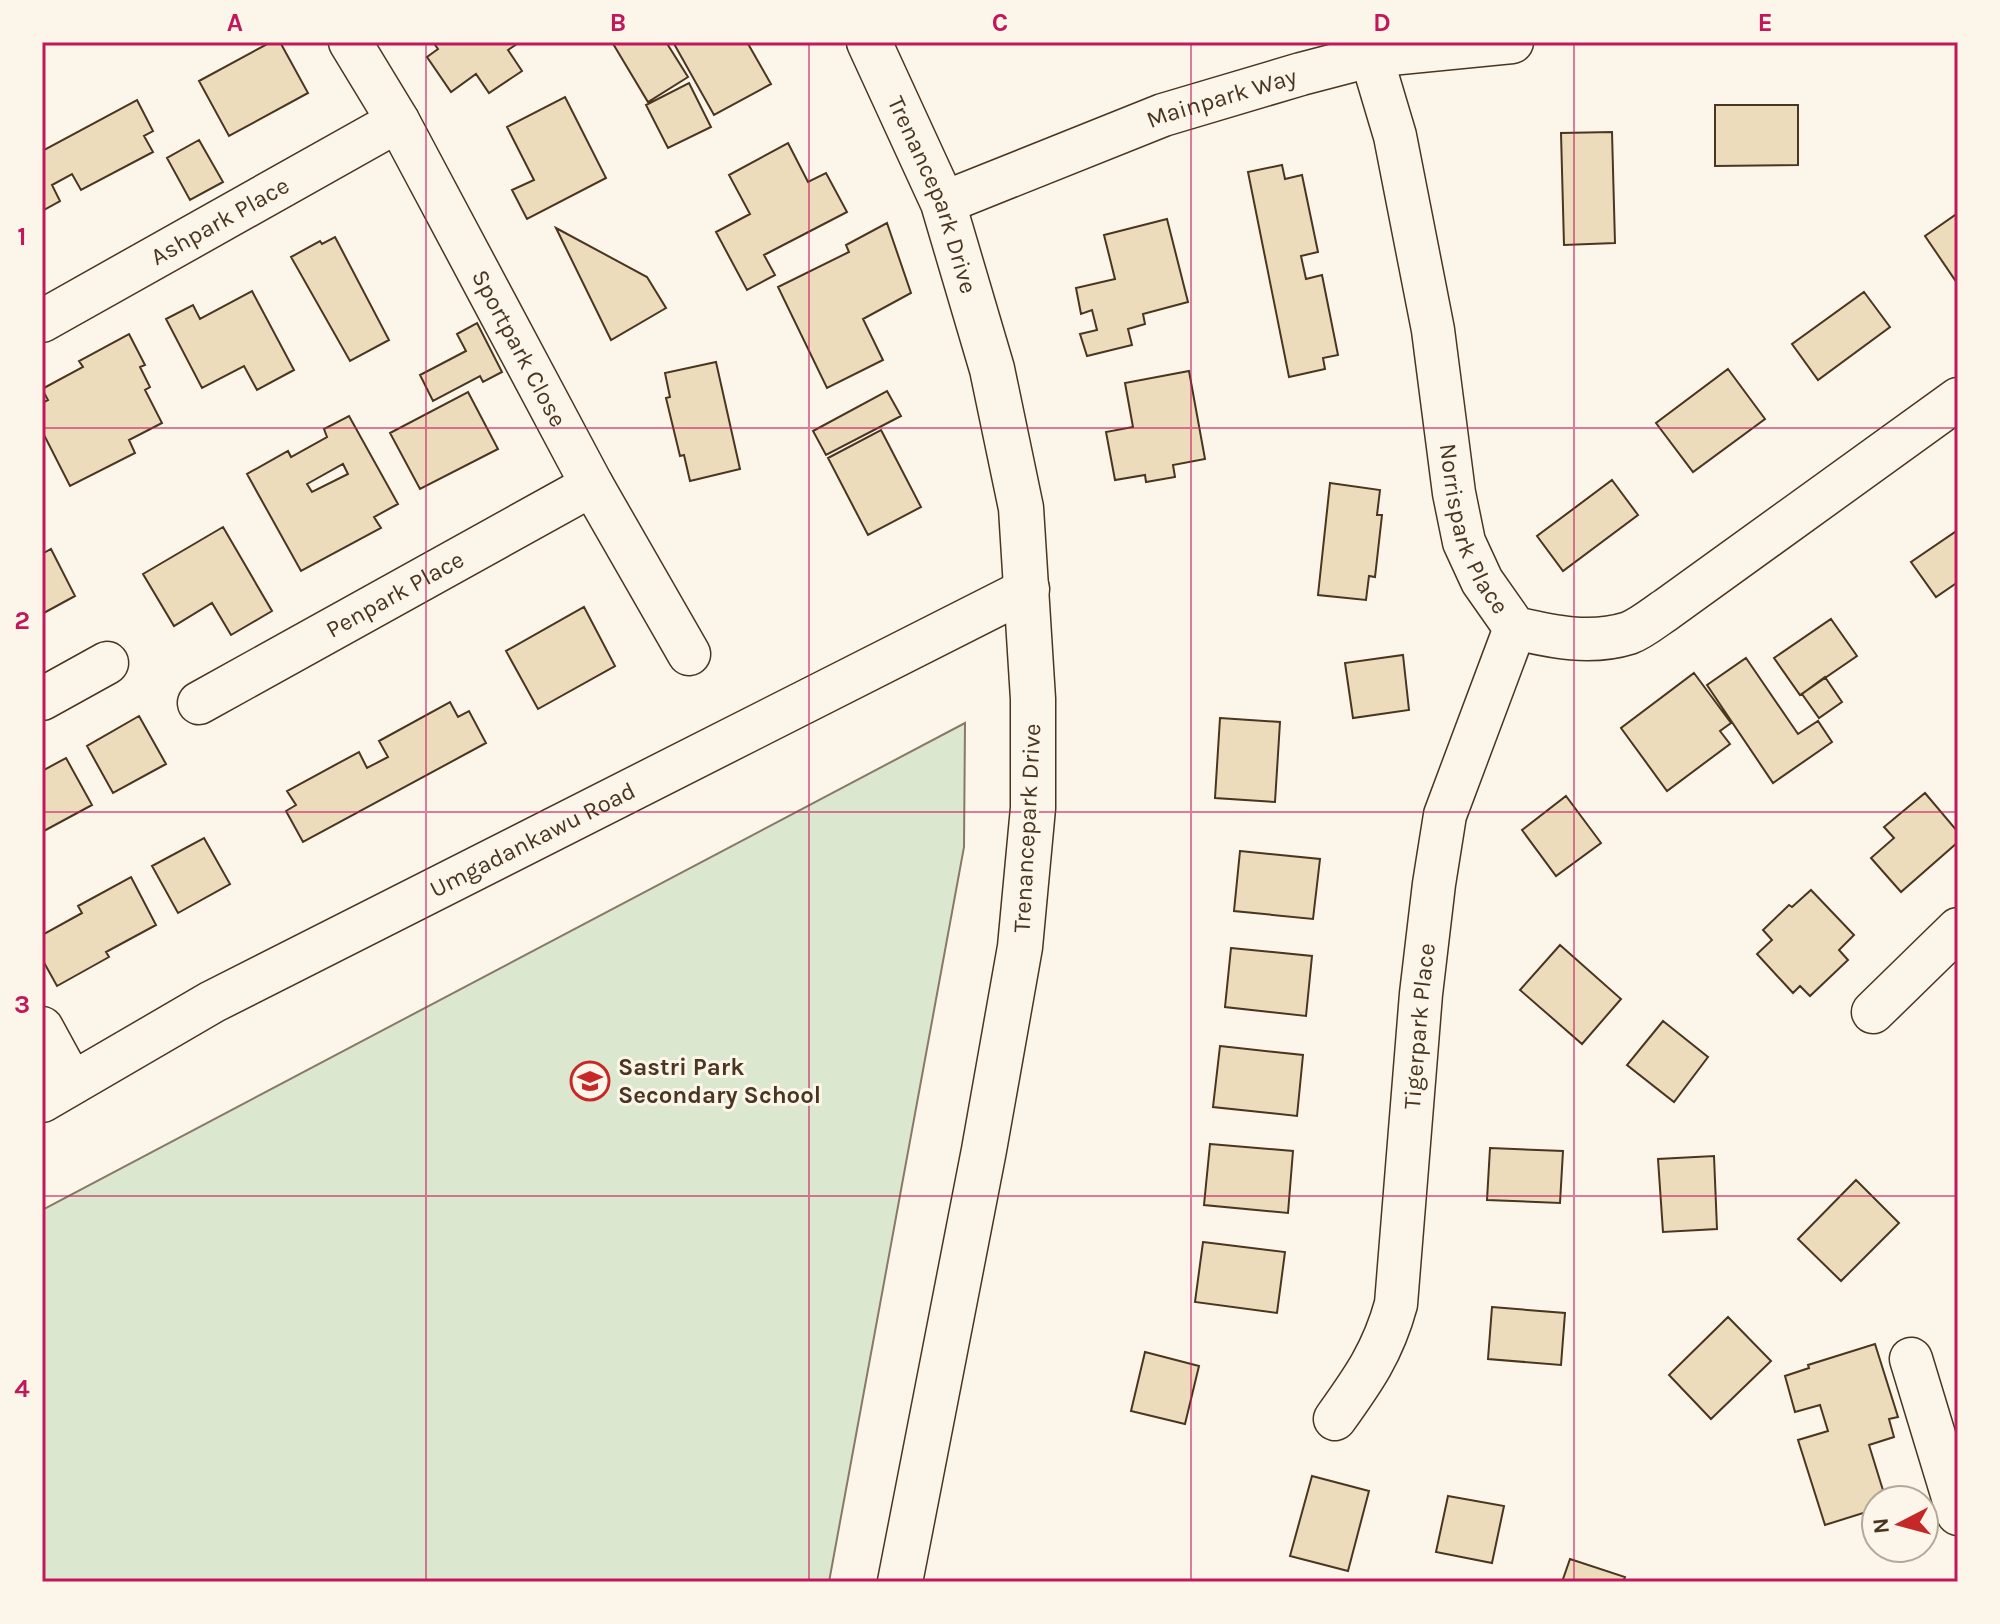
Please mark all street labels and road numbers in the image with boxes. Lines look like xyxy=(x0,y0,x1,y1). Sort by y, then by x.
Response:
street label: Mainpark Way xyxy=(1142,62,1300,134)
street label: Trenancepark Drive xyxy=(882,92,983,297)
street label: Ashpark Place xyxy=(146,171,294,271)
street label: Sportpark Close xyxy=(466,265,572,432)
street label: Norrispark Place xyxy=(1434,442,1515,619)
street label: Penpark Place xyxy=(321,545,469,644)
street label: Trenancepark Drive xyxy=(1008,723,1046,933)
street label: Umgadankawu Road xyxy=(425,776,640,903)
street label: Tigerpark Place xyxy=(1398,941,1441,1110)

